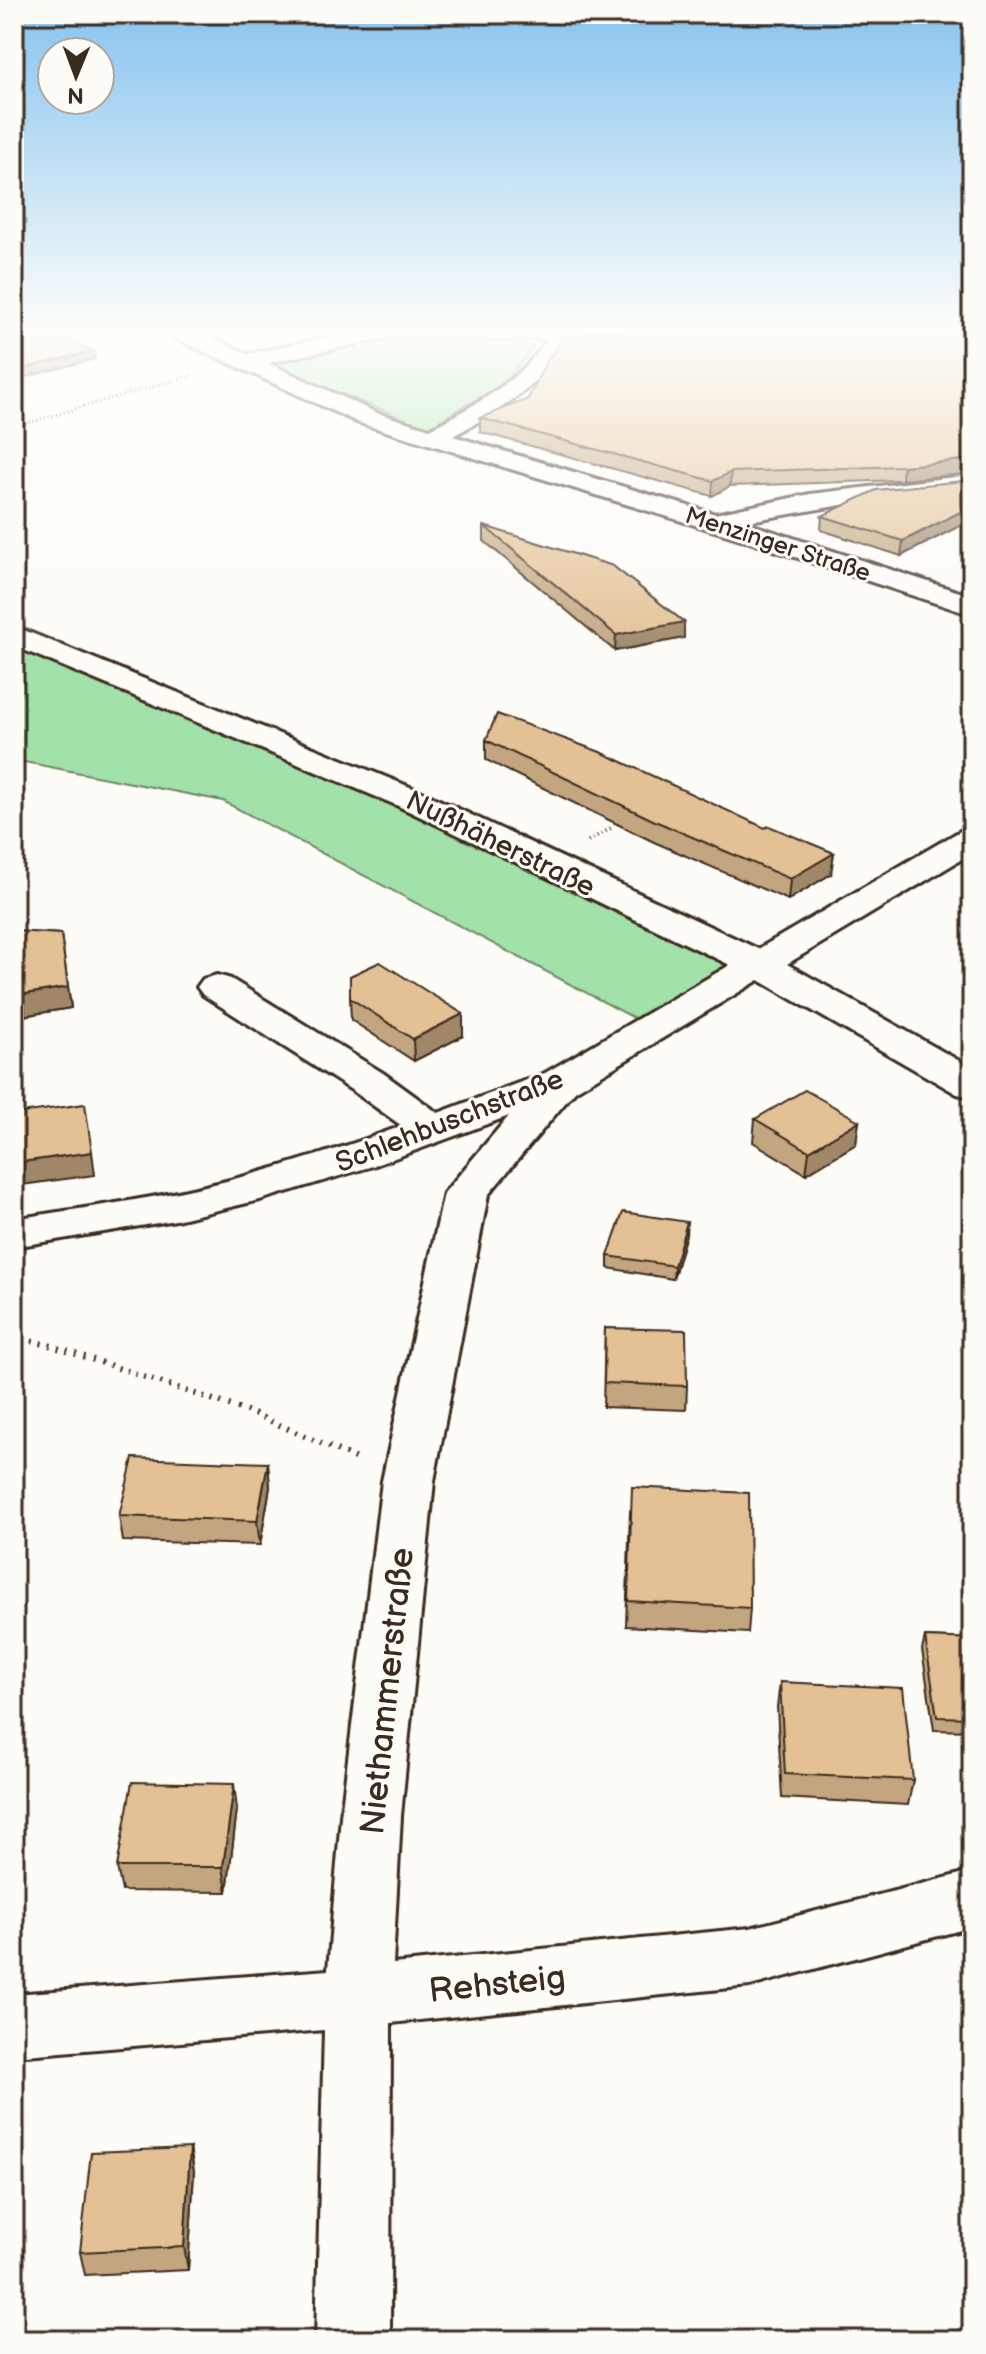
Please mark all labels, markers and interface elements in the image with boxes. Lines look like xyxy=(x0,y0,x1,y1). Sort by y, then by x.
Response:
north arrow xyxy=(36,36,116,116)
text: N xyxy=(67,81,84,108)
street label: Menzinger Straße xyxy=(681,501,874,588)
street label: Nußhäherstraße xyxy=(401,784,600,904)
street label: Schlehbuschstraße xyxy=(331,1063,568,1180)
street label: Niethammerstraße xyxy=(352,1546,423,1837)
street label: Rehsteig xyxy=(427,1957,567,2012)

